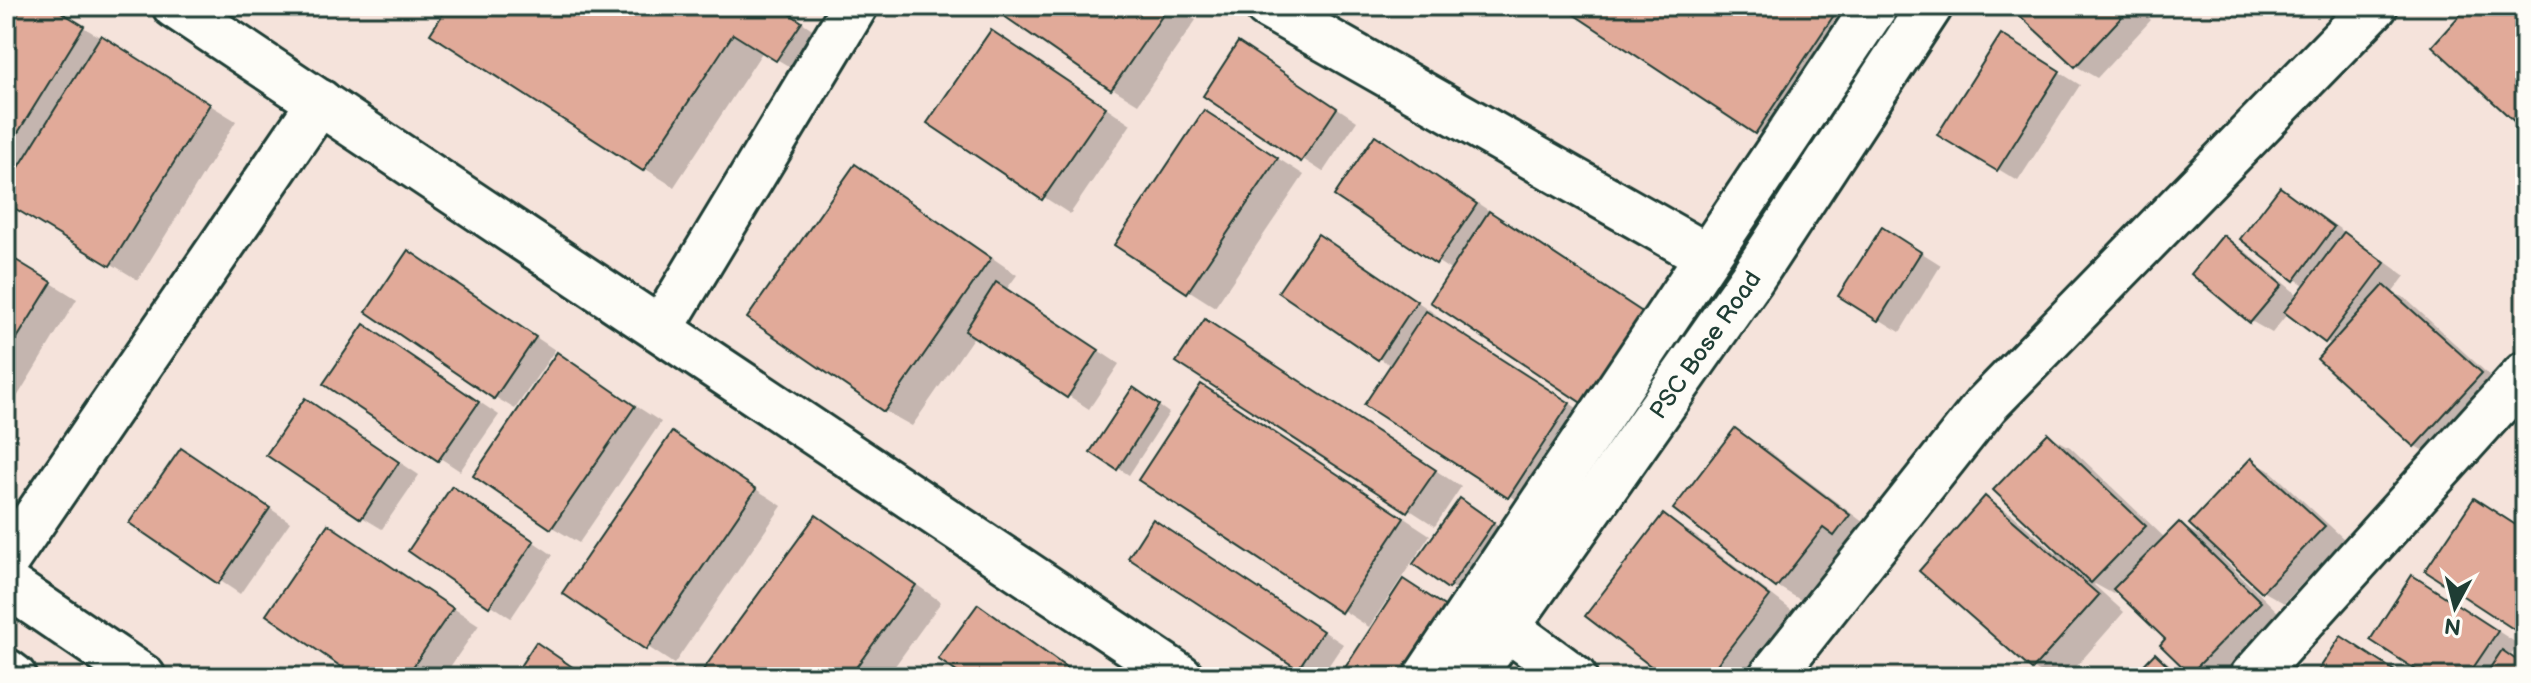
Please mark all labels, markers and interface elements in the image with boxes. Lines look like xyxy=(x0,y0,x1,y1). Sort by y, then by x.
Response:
street label: PSC Bose Road xyxy=(1643,265,1767,424)
north arrow xyxy=(2415,567,2495,647)
text: N xyxy=(2443,611,2463,640)

